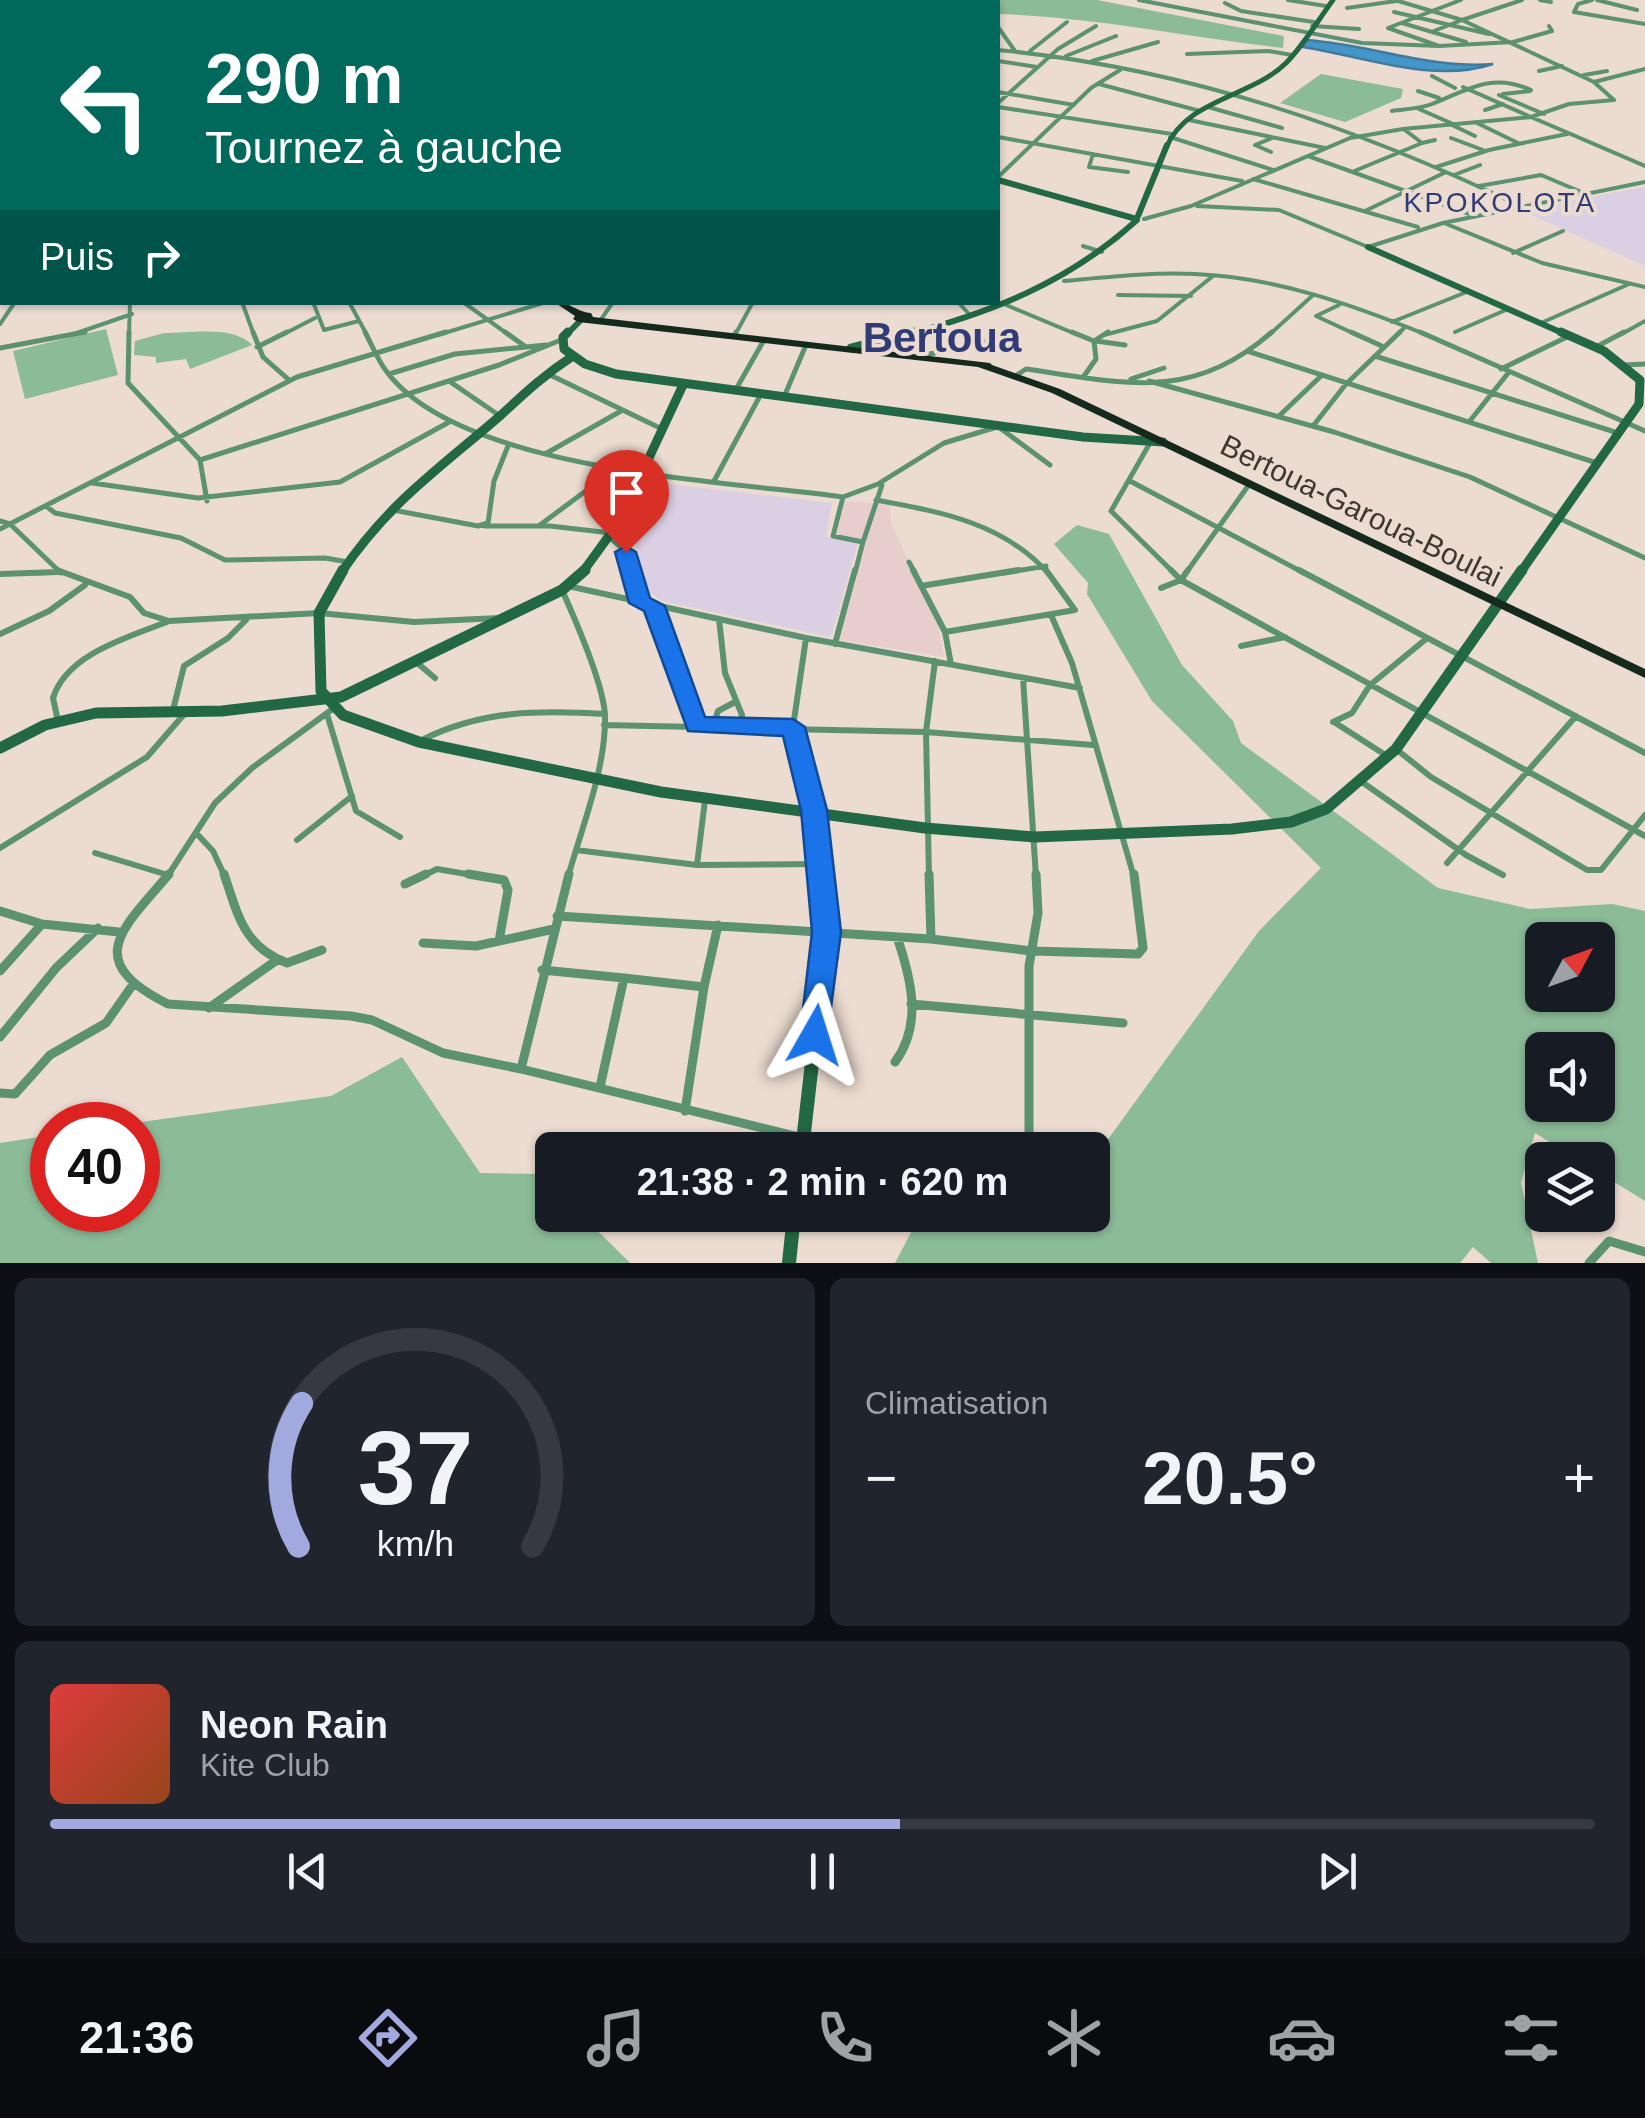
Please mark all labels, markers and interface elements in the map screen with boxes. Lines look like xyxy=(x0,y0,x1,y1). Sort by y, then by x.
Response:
icon: left xyxy=(40,40,170,170)
text: 290 m xyxy=(205,40,403,118)
text: Tournez à gauche xyxy=(205,122,563,173)
district label: KPOKOLOTA xyxy=(1403,187,1597,218)
icon: right xyxy=(134,230,189,285)
text: Puis xyxy=(40,236,114,278)
district label: Bertoua xyxy=(863,314,1022,361)
street label: Bertoua-Garoua-Boulai xyxy=(1215,428,1507,593)
pin xyxy=(584,450,669,553)
icon: arrive xyxy=(599,465,654,520)
north arrow xyxy=(1525,922,1615,1012)
map controls xyxy=(1525,922,1615,1232)
position arrow xyxy=(763,983,867,1087)
button: sound xyxy=(1525,1032,1615,1122)
speed limit sign: 40 xyxy=(30,1102,160,1232)
button: layers xyxy=(1525,1142,1615,1232)
text: 21:38 · 2 min · 620 m xyxy=(637,1161,1008,1203)
text: Climatisation xyxy=(865,1385,1048,1421)
text: 37 xyxy=(357,1410,473,1526)
text: 20.5° xyxy=(1142,1436,1318,1520)
text: − xyxy=(865,1447,897,1509)
text: + xyxy=(1563,1447,1595,1509)
text: km/h xyxy=(376,1524,454,1564)
text: Neon Rain xyxy=(200,1704,388,1746)
text: Kite Club xyxy=(200,1747,330,1783)
icon: previous xyxy=(280,1844,335,1899)
icon: pause xyxy=(795,1844,850,1899)
icon: next xyxy=(1310,1844,1365,1899)
icon: directions xyxy=(353,2003,423,2073)
icon: music xyxy=(581,2003,651,2073)
icon: phone xyxy=(810,2003,880,2073)
icon: climate xyxy=(1039,2003,1109,2073)
icon: car xyxy=(1267,2003,1337,2073)
icon: filters xyxy=(1496,2003,1566,2073)
text: 21:36 xyxy=(79,2012,194,2063)

